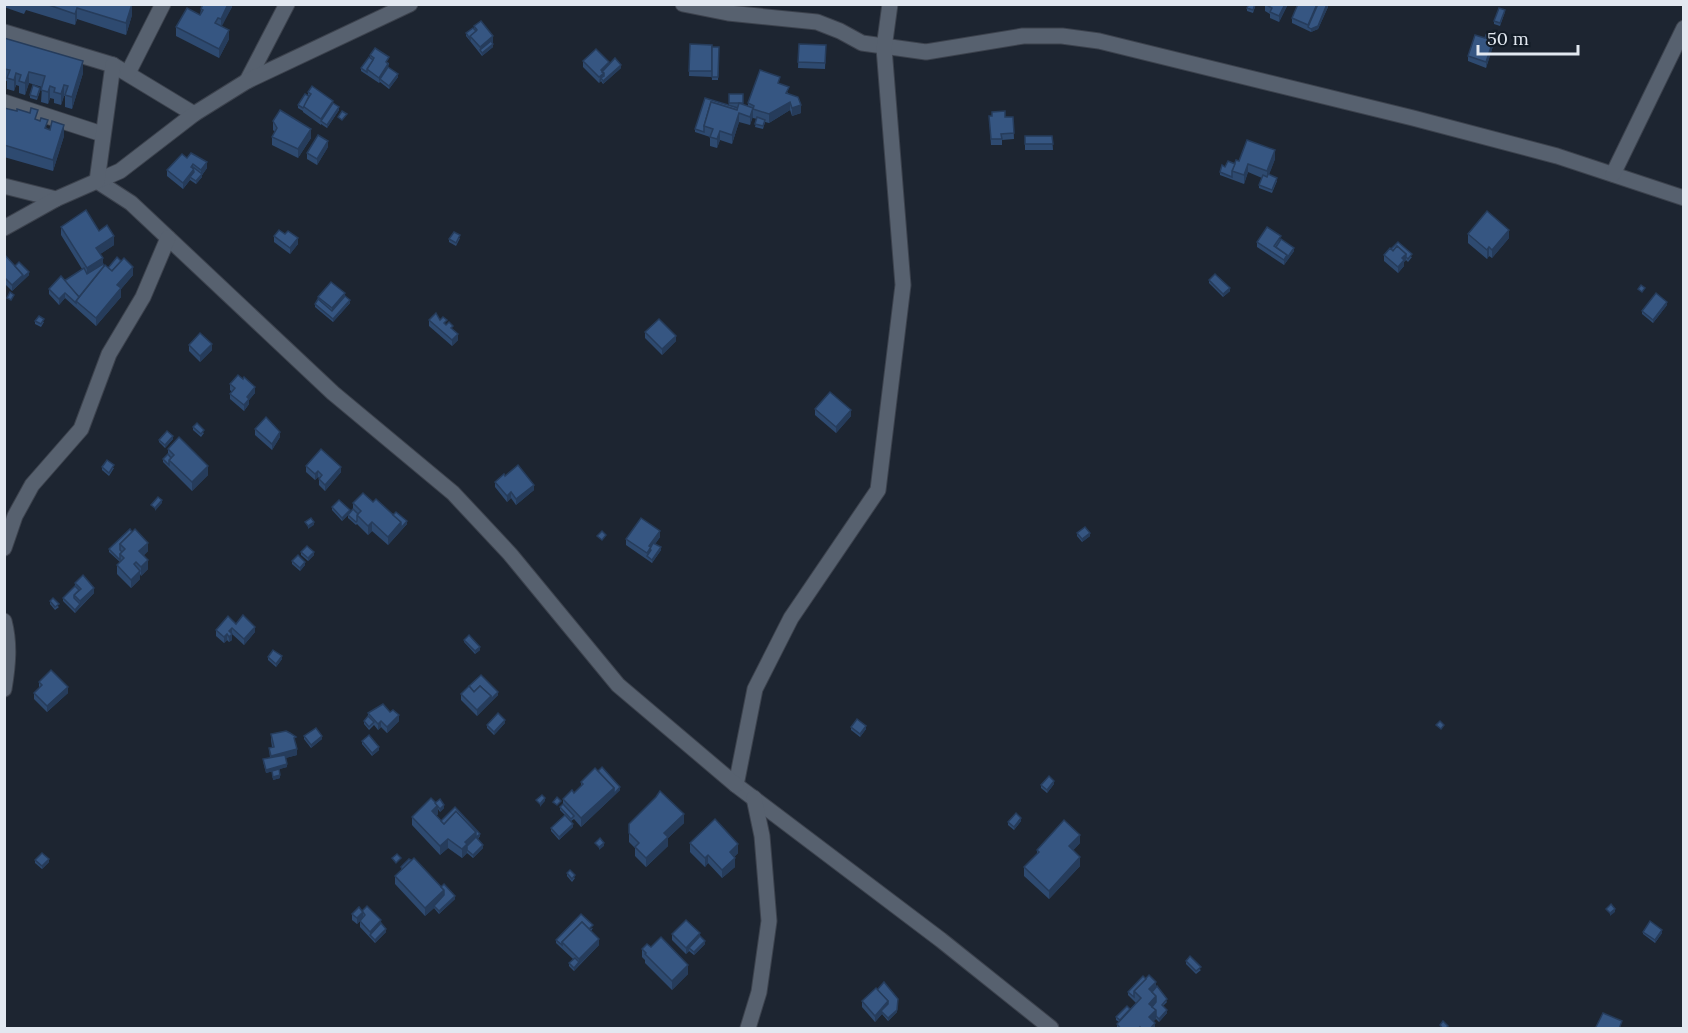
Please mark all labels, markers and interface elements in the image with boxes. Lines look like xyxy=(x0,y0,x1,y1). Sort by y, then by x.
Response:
scale bar xyxy=(1478,18,1578,56)
text: 50 m xyxy=(1487,27,1529,50)

